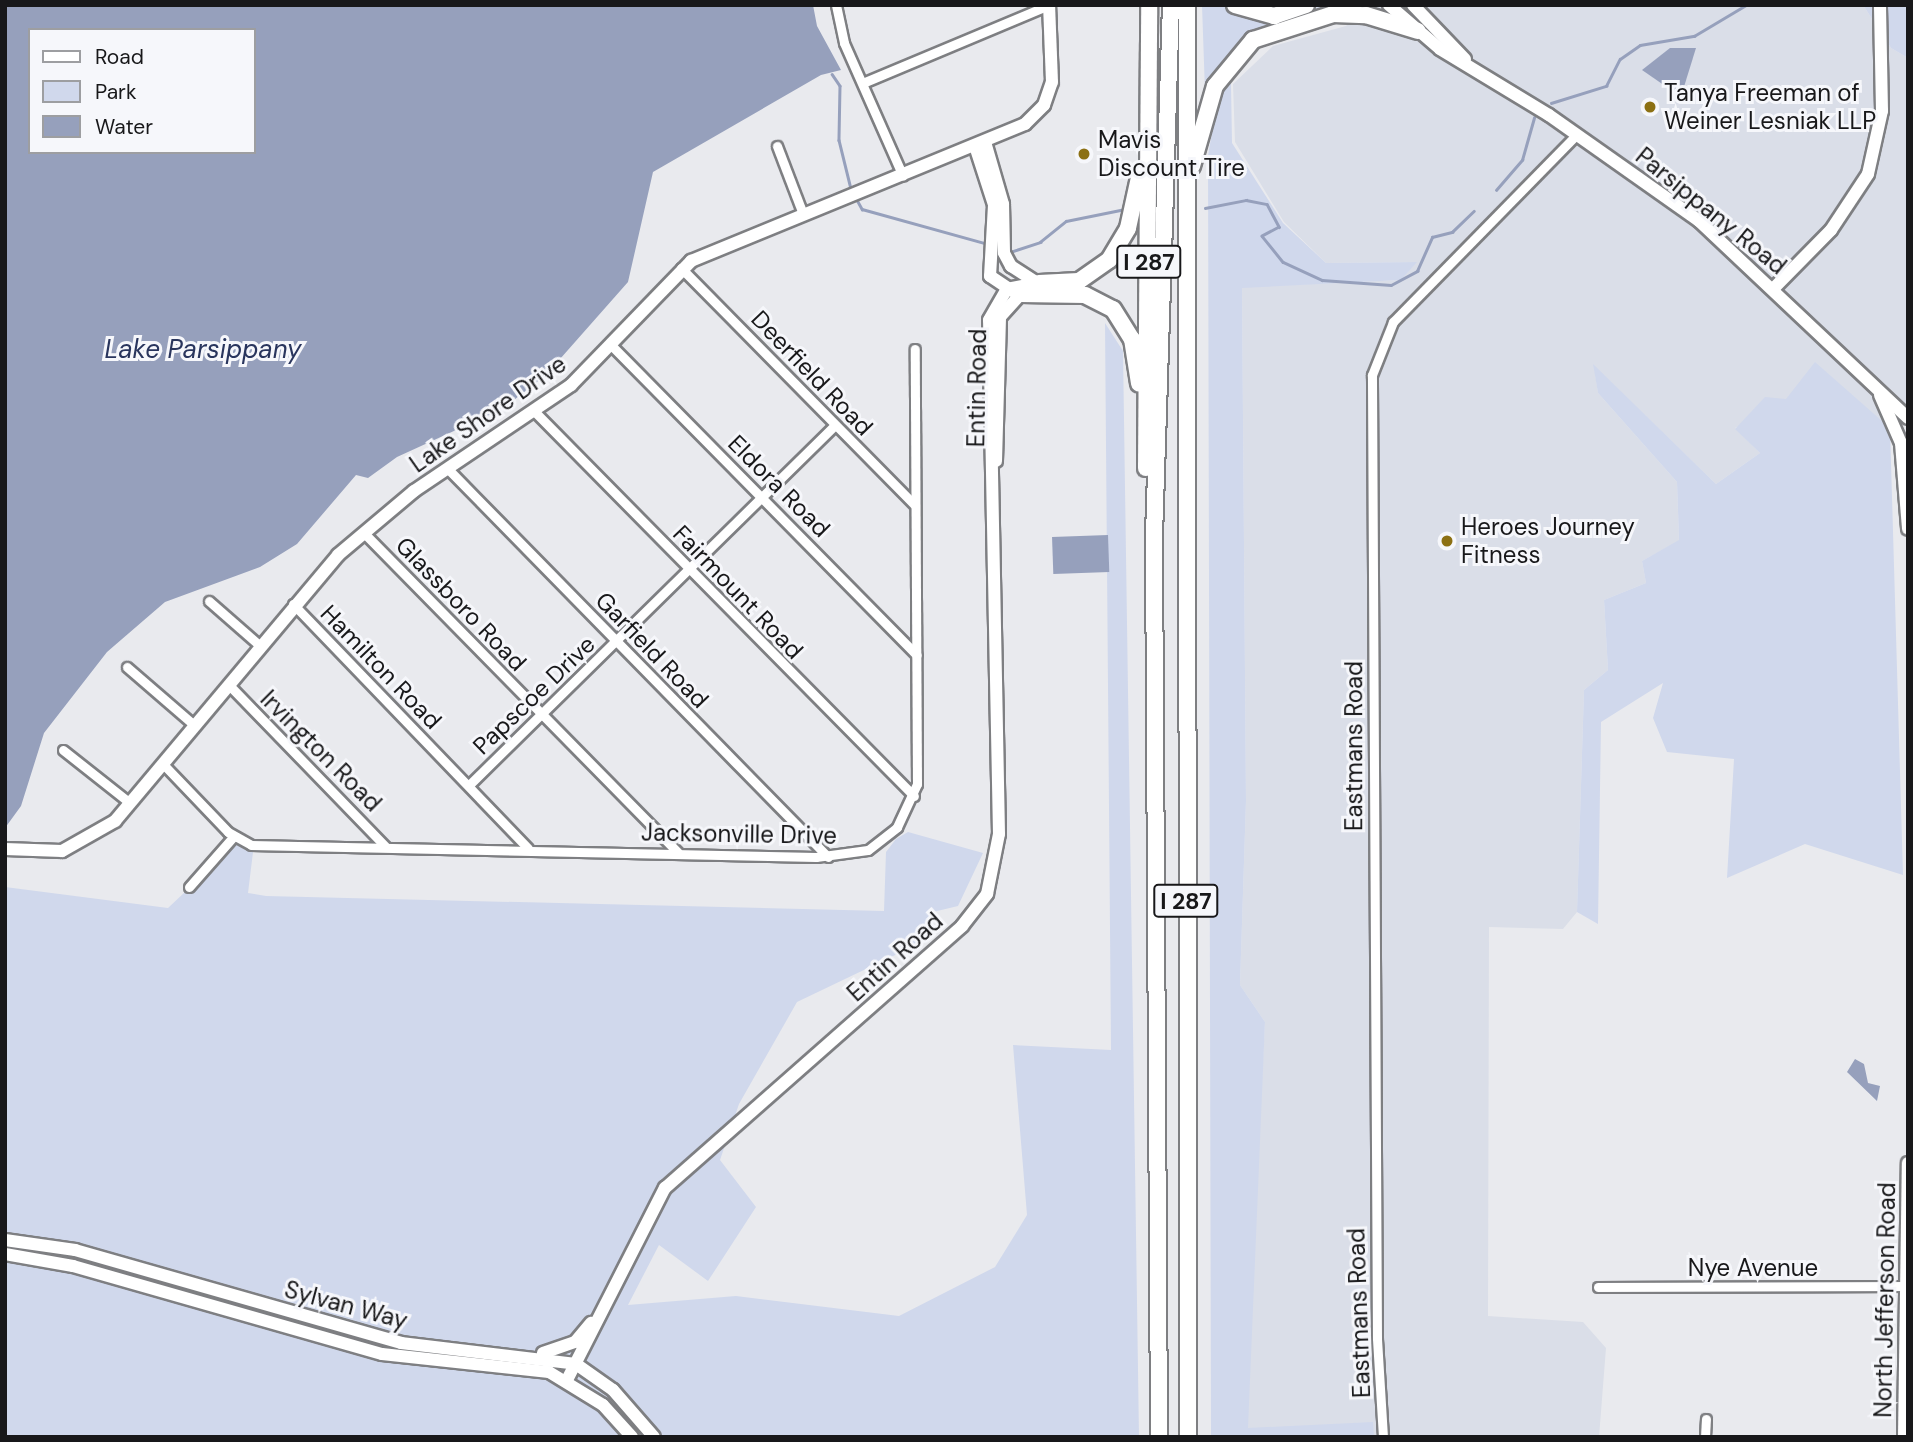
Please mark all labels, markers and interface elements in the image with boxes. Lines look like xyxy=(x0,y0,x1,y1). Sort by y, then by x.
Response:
legend xyxy=(28,28,256,154)
text: Road xyxy=(95,43,144,71)
text: Park xyxy=(95,78,136,106)
place label: Tanya Freeman of Weiner Lesniak LLP xyxy=(1664,79,1876,135)
marker: Tanya Freeman of Weiner Lesniak LLP xyxy=(1642,99,1658,115)
text: Water xyxy=(95,113,153,141)
place label: Mavis Discount Tire xyxy=(1098,126,1245,182)
street label: Parsippany Road xyxy=(1630,142,1792,280)
marker: Mavis Discount Tire xyxy=(1076,146,1092,162)
road number: I 287 xyxy=(1116,243,1182,282)
street label: Deerfield Road xyxy=(745,305,879,441)
street label: Entin Road xyxy=(962,328,992,448)
water label: Lake Parsippany xyxy=(104,334,302,366)
street label: Lake Shore Drive xyxy=(404,349,572,479)
street label: Eldora Road xyxy=(722,429,836,543)
place label: Heroes Journey Fitness xyxy=(1461,513,1635,569)
street label: Fairmount Road xyxy=(667,519,809,665)
street label: Glassboro Road xyxy=(390,531,532,677)
marker: Heroes Journey Fitness xyxy=(1439,533,1455,549)
street label: Garfield Road xyxy=(590,586,714,714)
street label: Hamilton Road xyxy=(315,599,447,735)
street label: Papscoe Drive xyxy=(467,630,601,760)
street label: Eastmans Road xyxy=(1340,661,1368,831)
street label: Irvington Road xyxy=(254,684,388,818)
street label: Jacksonville Drive xyxy=(641,818,837,850)
road number: I 287 xyxy=(1153,882,1219,920)
street label: Entin Road xyxy=(841,907,949,1007)
street label: North Jefferson Road xyxy=(1869,1182,1901,1418)
street label: Eastmans Road xyxy=(1342,1228,1376,1398)
street label: Nye Avenue xyxy=(1688,1254,1818,1282)
street label: Sylvan Way xyxy=(281,1275,411,1335)

